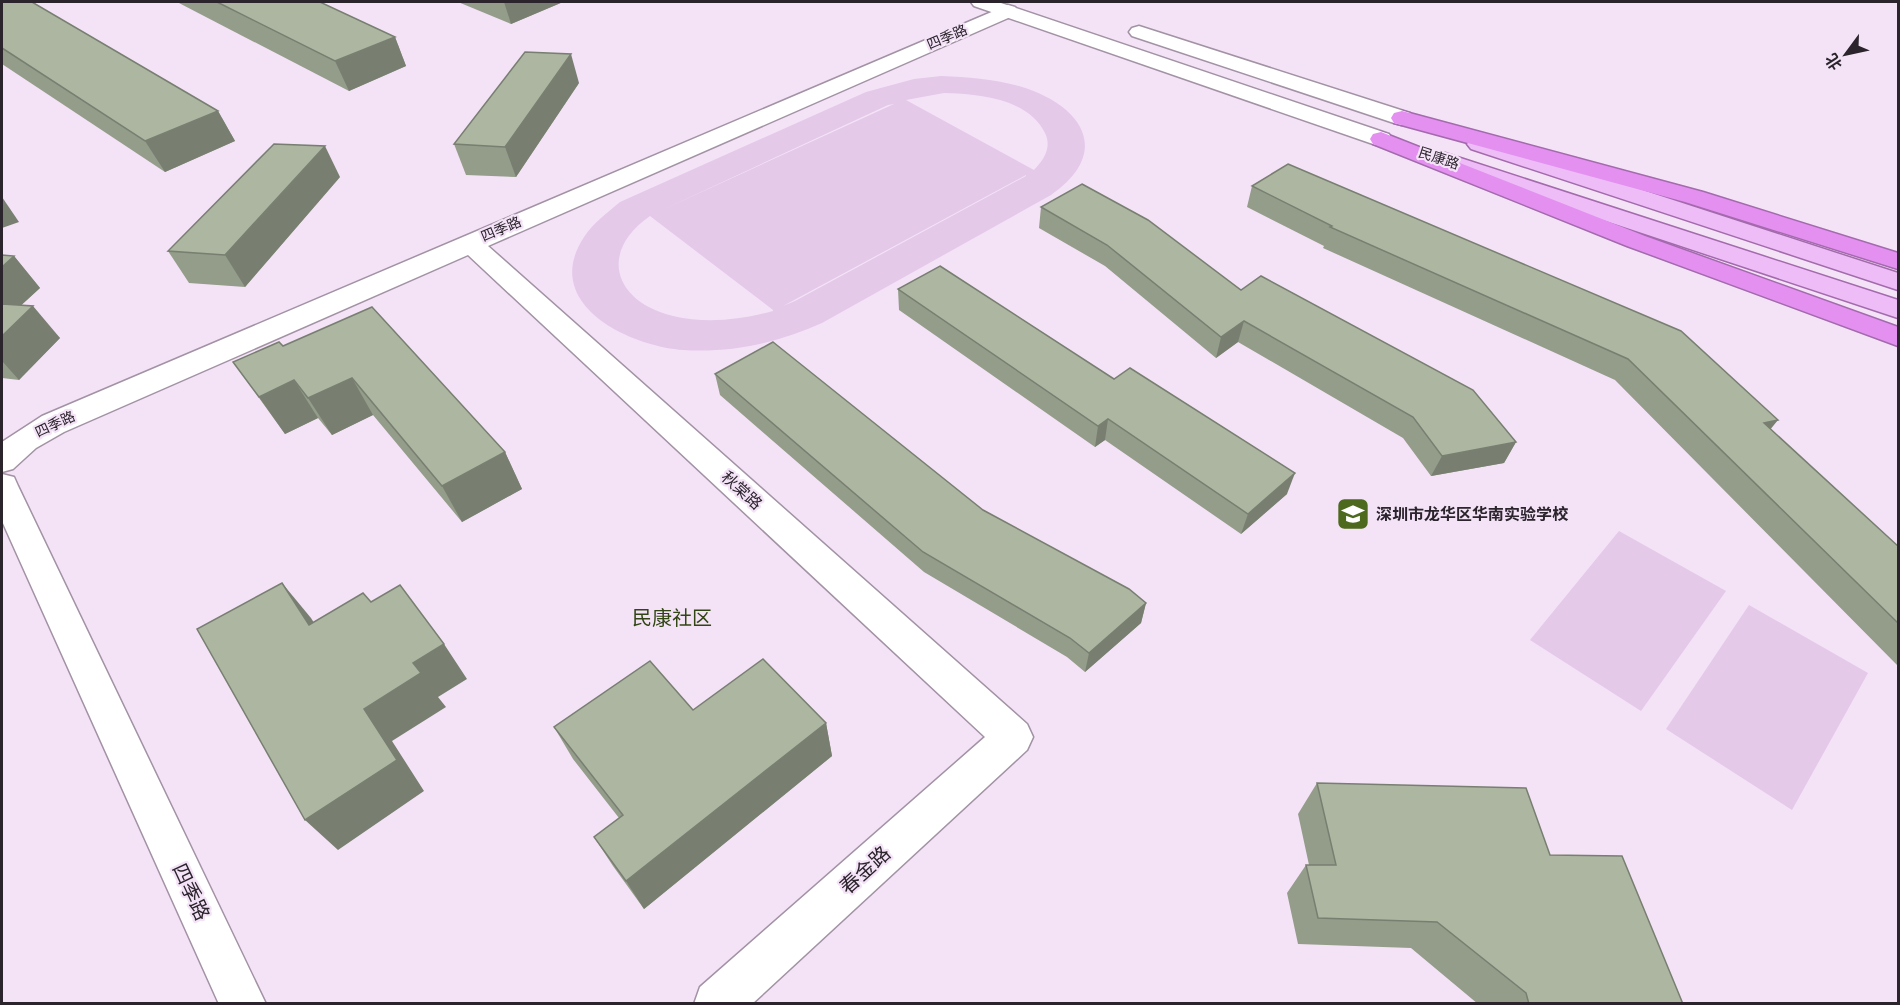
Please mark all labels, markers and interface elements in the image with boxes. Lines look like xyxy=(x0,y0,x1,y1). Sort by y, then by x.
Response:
street label: 四季路 xyxy=(924,21,970,53)
north arrow xyxy=(1816,24,1876,84)
text: 北 xyxy=(1821,49,1847,74)
street label: 民康路 xyxy=(1416,143,1462,173)
street label: 四季路 xyxy=(478,213,524,245)
street label: 四季路 xyxy=(32,407,78,441)
street label: 秋棠路 xyxy=(717,467,767,514)
school or university icon: 深圳市龙华区华南实验学校 xyxy=(1335,496,1371,532)
place label: 深圳市龙华区华南实验学校 xyxy=(1376,504,1569,525)
district label: 民康社区 xyxy=(632,605,712,631)
street label: 春金路 xyxy=(834,840,896,900)
street label: 四季路 xyxy=(167,859,215,925)

